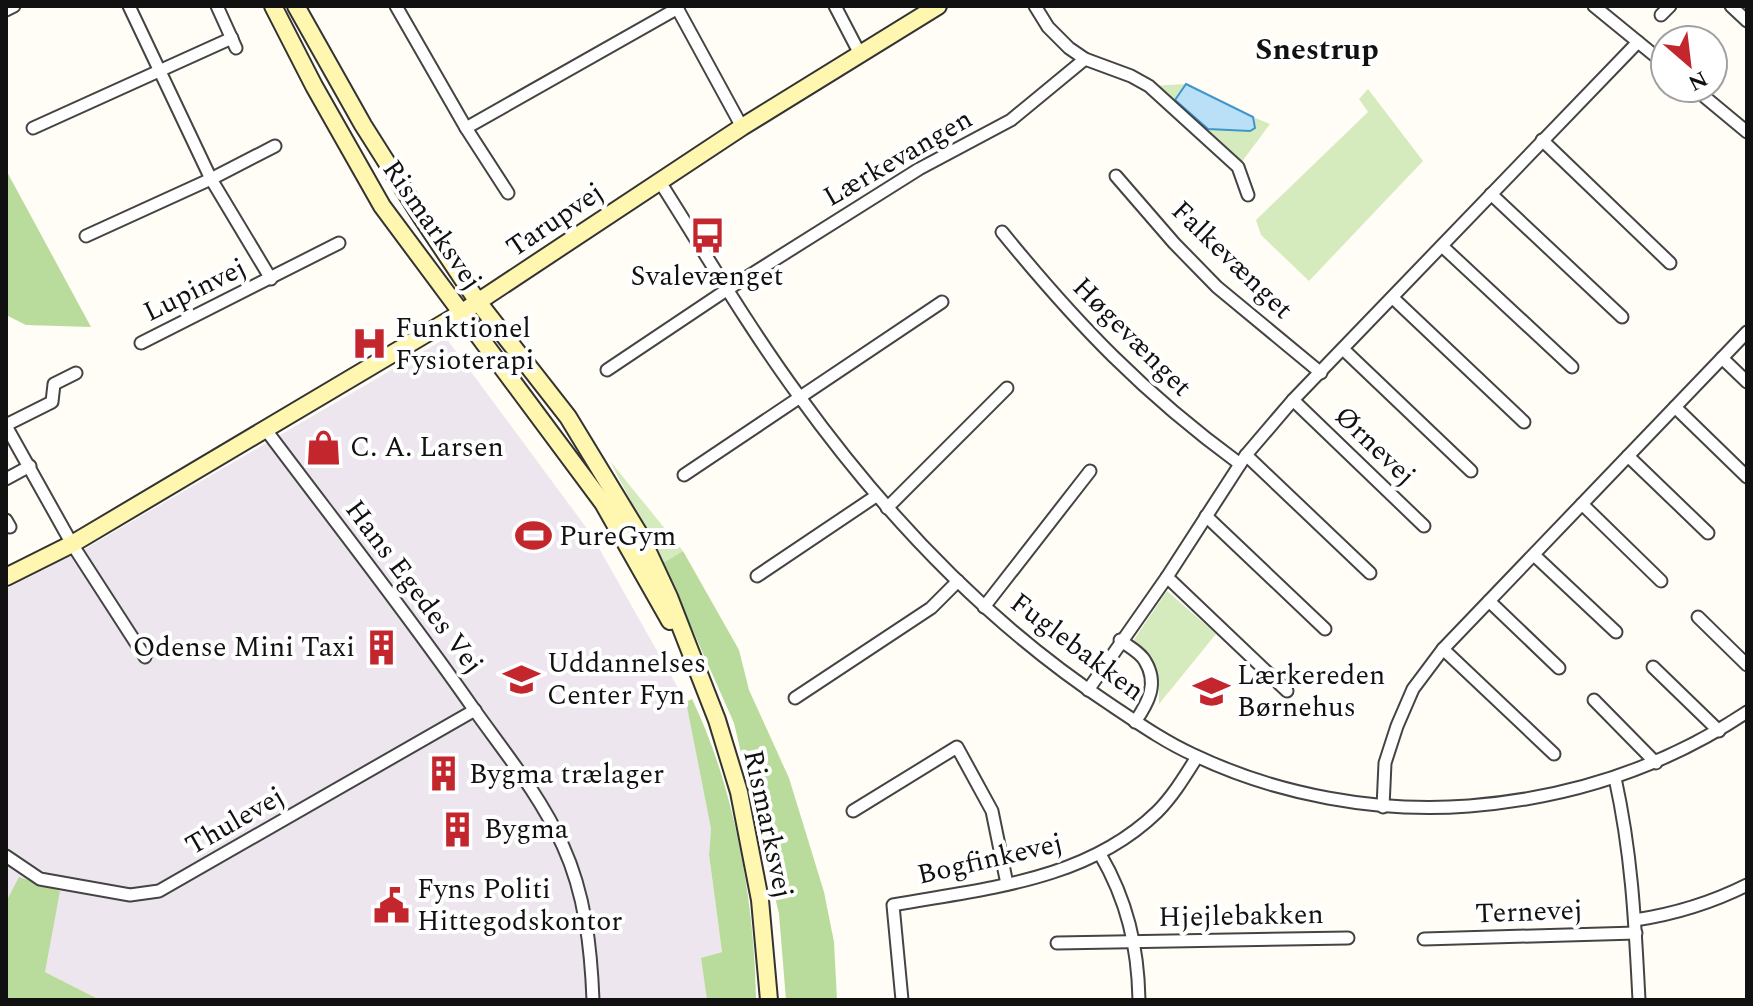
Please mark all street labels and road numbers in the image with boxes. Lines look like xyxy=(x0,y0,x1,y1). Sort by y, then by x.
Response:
street label: Lærkevangen xyxy=(815,98,981,218)
street label: Rismarksvej xyxy=(371,151,493,299)
street label: Tarupvej xyxy=(497,171,613,269)
street label: Falkevænget xyxy=(1161,190,1303,330)
street label: Lupinvej xyxy=(136,247,254,333)
street label: Høgevænget xyxy=(1062,267,1202,407)
street label: Ørnevej xyxy=(1324,396,1426,496)
street label: Hans Egedes Vej xyxy=(334,491,494,683)
street label: Fuglebakken xyxy=(1001,582,1153,712)
street label: Rismarksvej xyxy=(731,746,805,902)
street label: Thulevej xyxy=(177,775,293,867)
street label: Bogfinkevej xyxy=(913,821,1067,897)
street label: Ternevej xyxy=(1474,889,1584,935)
street label: Hjejlebakken xyxy=(1158,893,1324,939)

